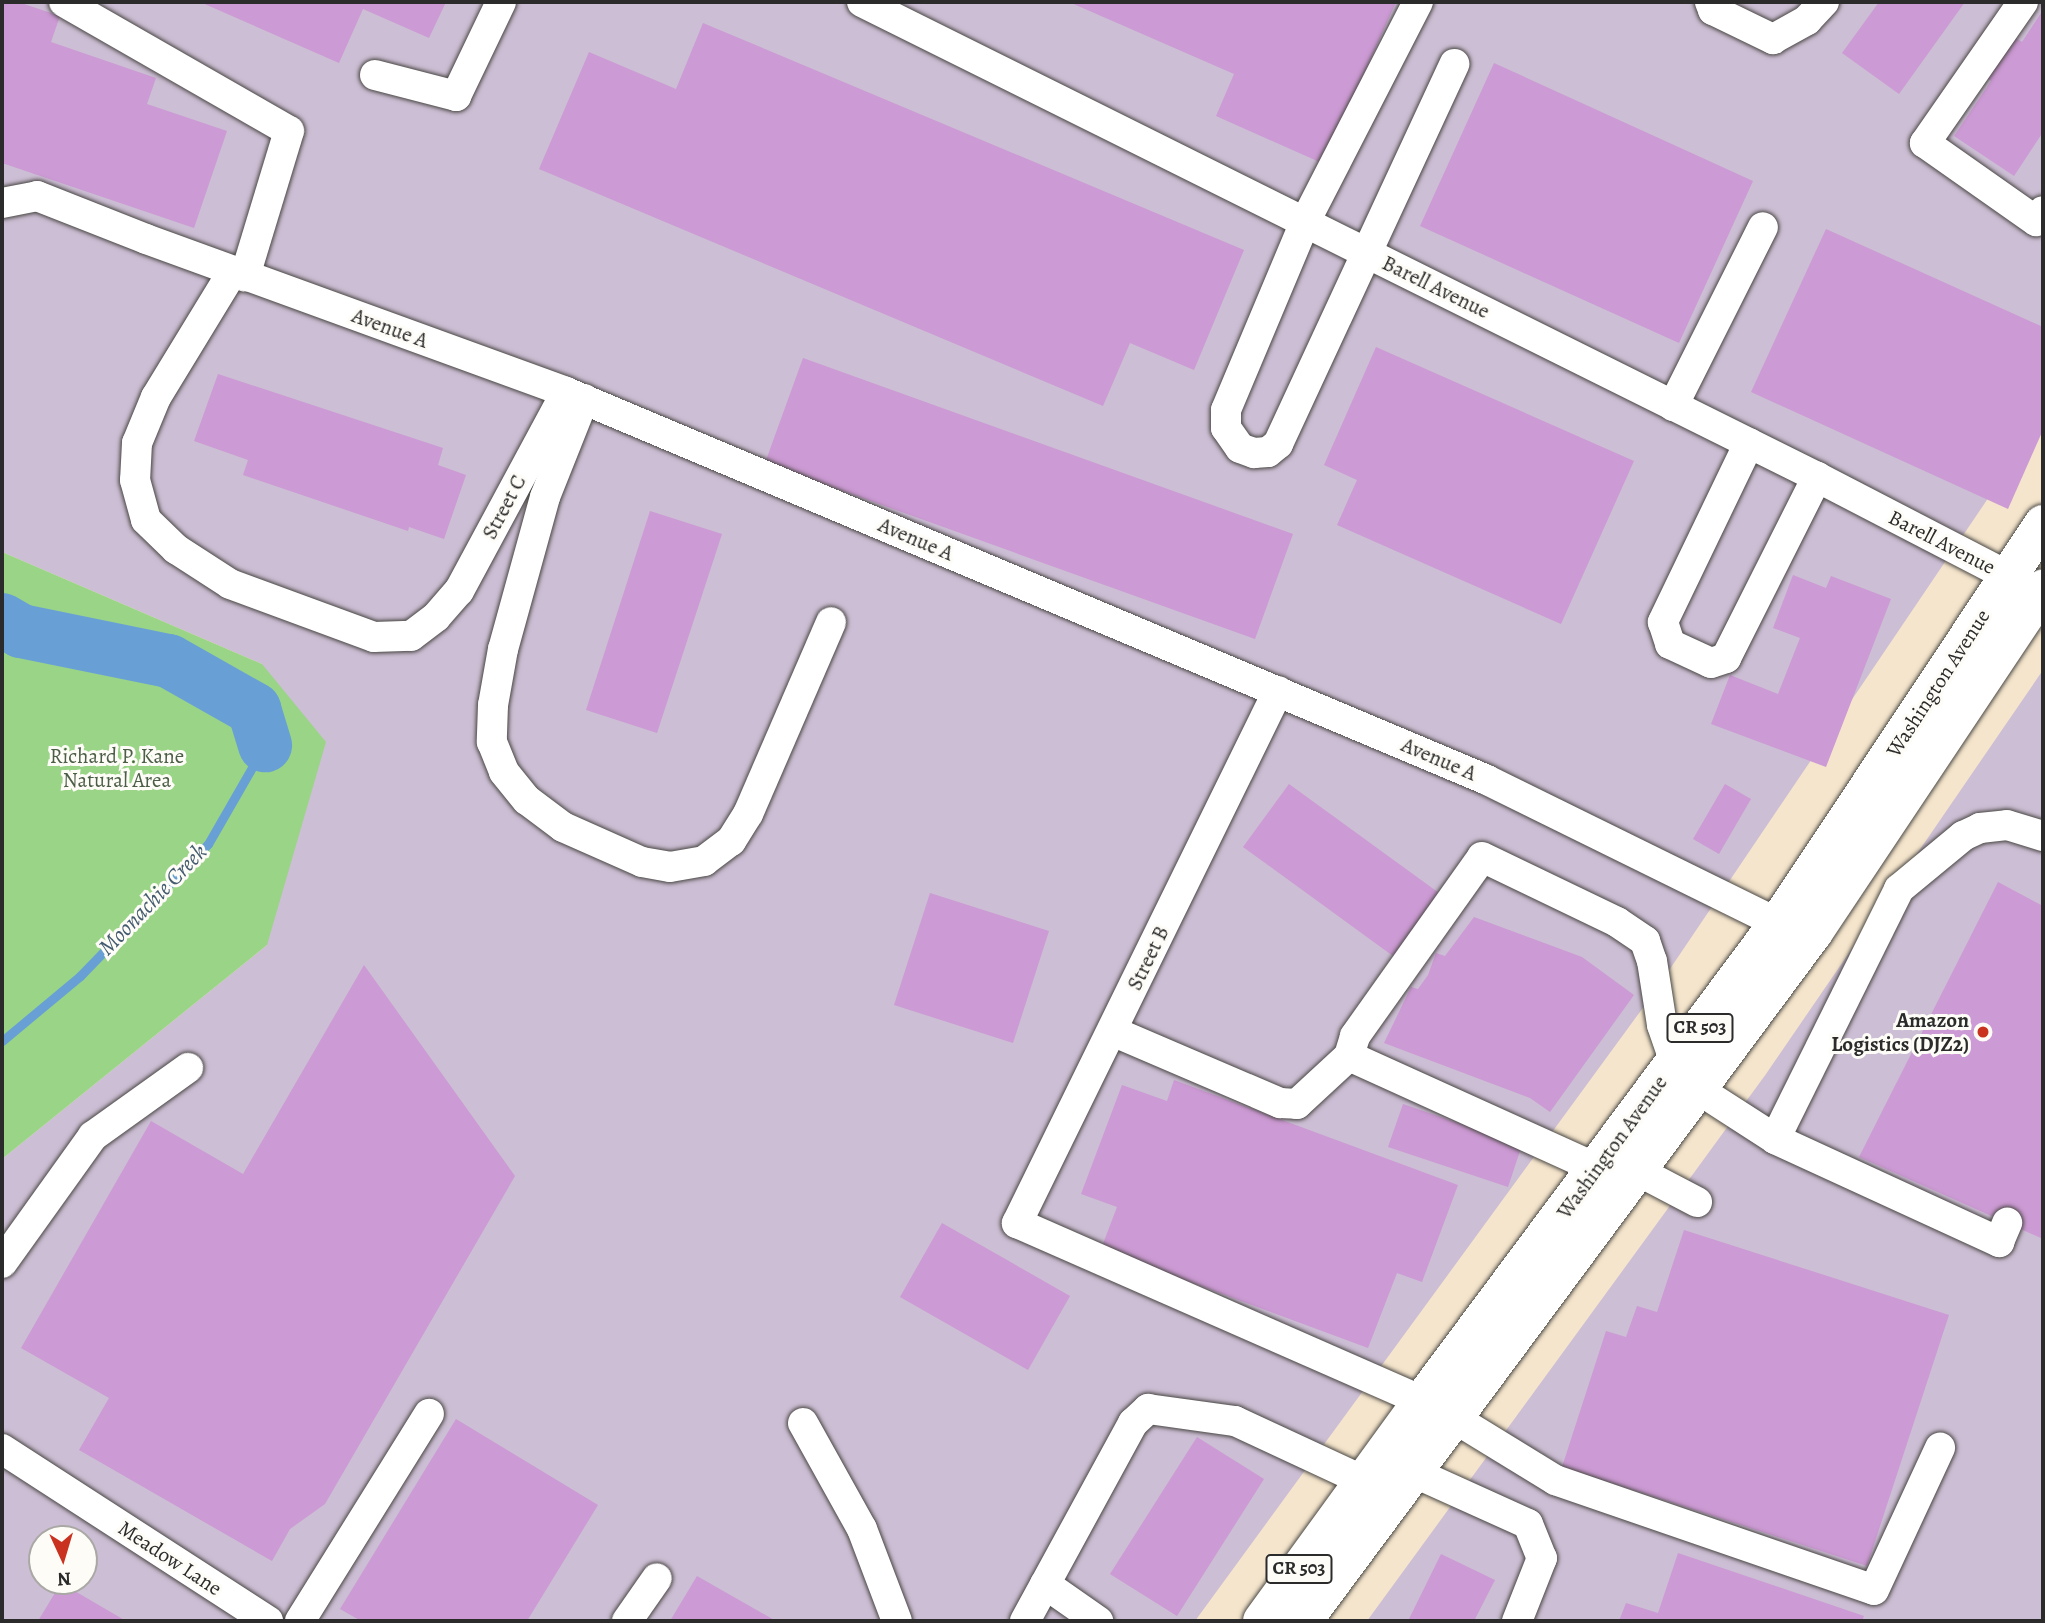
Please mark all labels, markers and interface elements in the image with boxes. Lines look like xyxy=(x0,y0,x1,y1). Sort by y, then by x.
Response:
street label: Barell Avenue xyxy=(1378,250,1494,324)
street label: Avenue A xyxy=(349,303,431,353)
street label: Street C xyxy=(477,471,531,543)
street label: Barell Avenue xyxy=(1884,504,2000,580)
street label: Avenue A xyxy=(875,512,957,566)
street label: Washington Avenue xyxy=(1881,604,1995,762)
street label: Avenue A xyxy=(1398,732,1480,786)
park label: Richard P. Kane Natural Area xyxy=(50,743,184,793)
water label: Moonachie Creek xyxy=(93,839,213,961)
street label: Street B xyxy=(1122,922,1174,994)
place label: Amazon Logistics (DJZ2) xyxy=(1831,1007,1969,1057)
road number: CR 503 xyxy=(1665,1012,1735,1044)
marker: Amazon Logistics (DJZ2) xyxy=(1975,1024,1991,1040)
street label: Washington Avenue xyxy=(1552,1070,1672,1224)
street label: Meadow Lane xyxy=(114,1515,226,1601)
north arrow xyxy=(28,1525,98,1595)
road number: CR 503 xyxy=(1264,1554,1334,1584)
text: N xyxy=(57,1566,72,1592)

